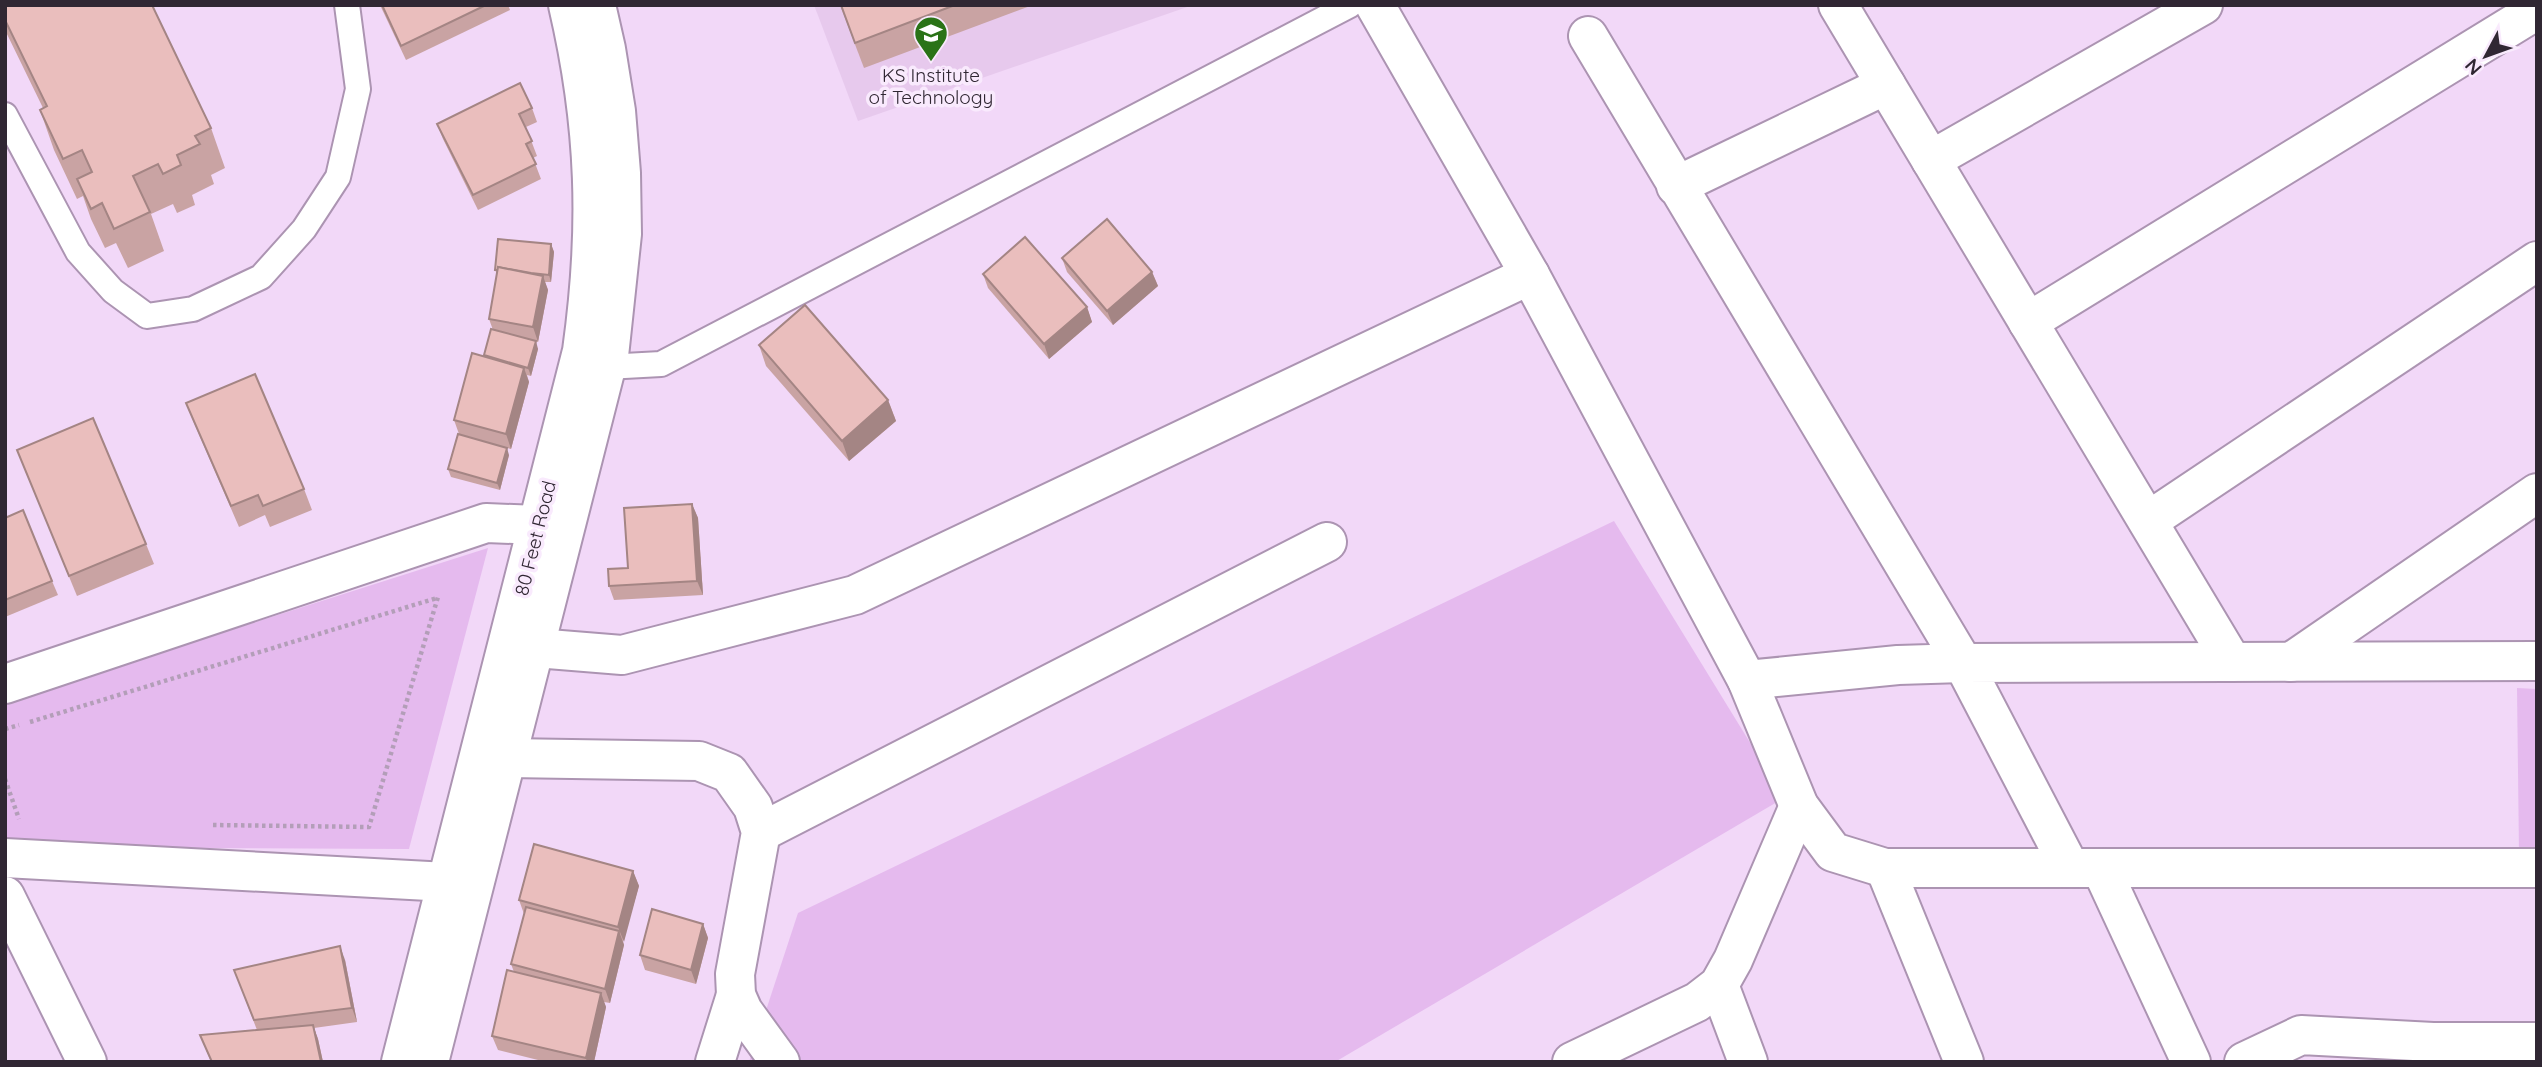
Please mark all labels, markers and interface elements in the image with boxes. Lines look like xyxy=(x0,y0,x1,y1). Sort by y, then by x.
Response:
school or university icon: KS Institute of Technology xyxy=(912,14,950,63)
north arrow xyxy=(2451,21,2521,91)
text: N xyxy=(2460,54,2487,80)
place label: KS Institute of Technology xyxy=(869,63,993,109)
street label: 80 Feet Road xyxy=(509,478,561,598)

